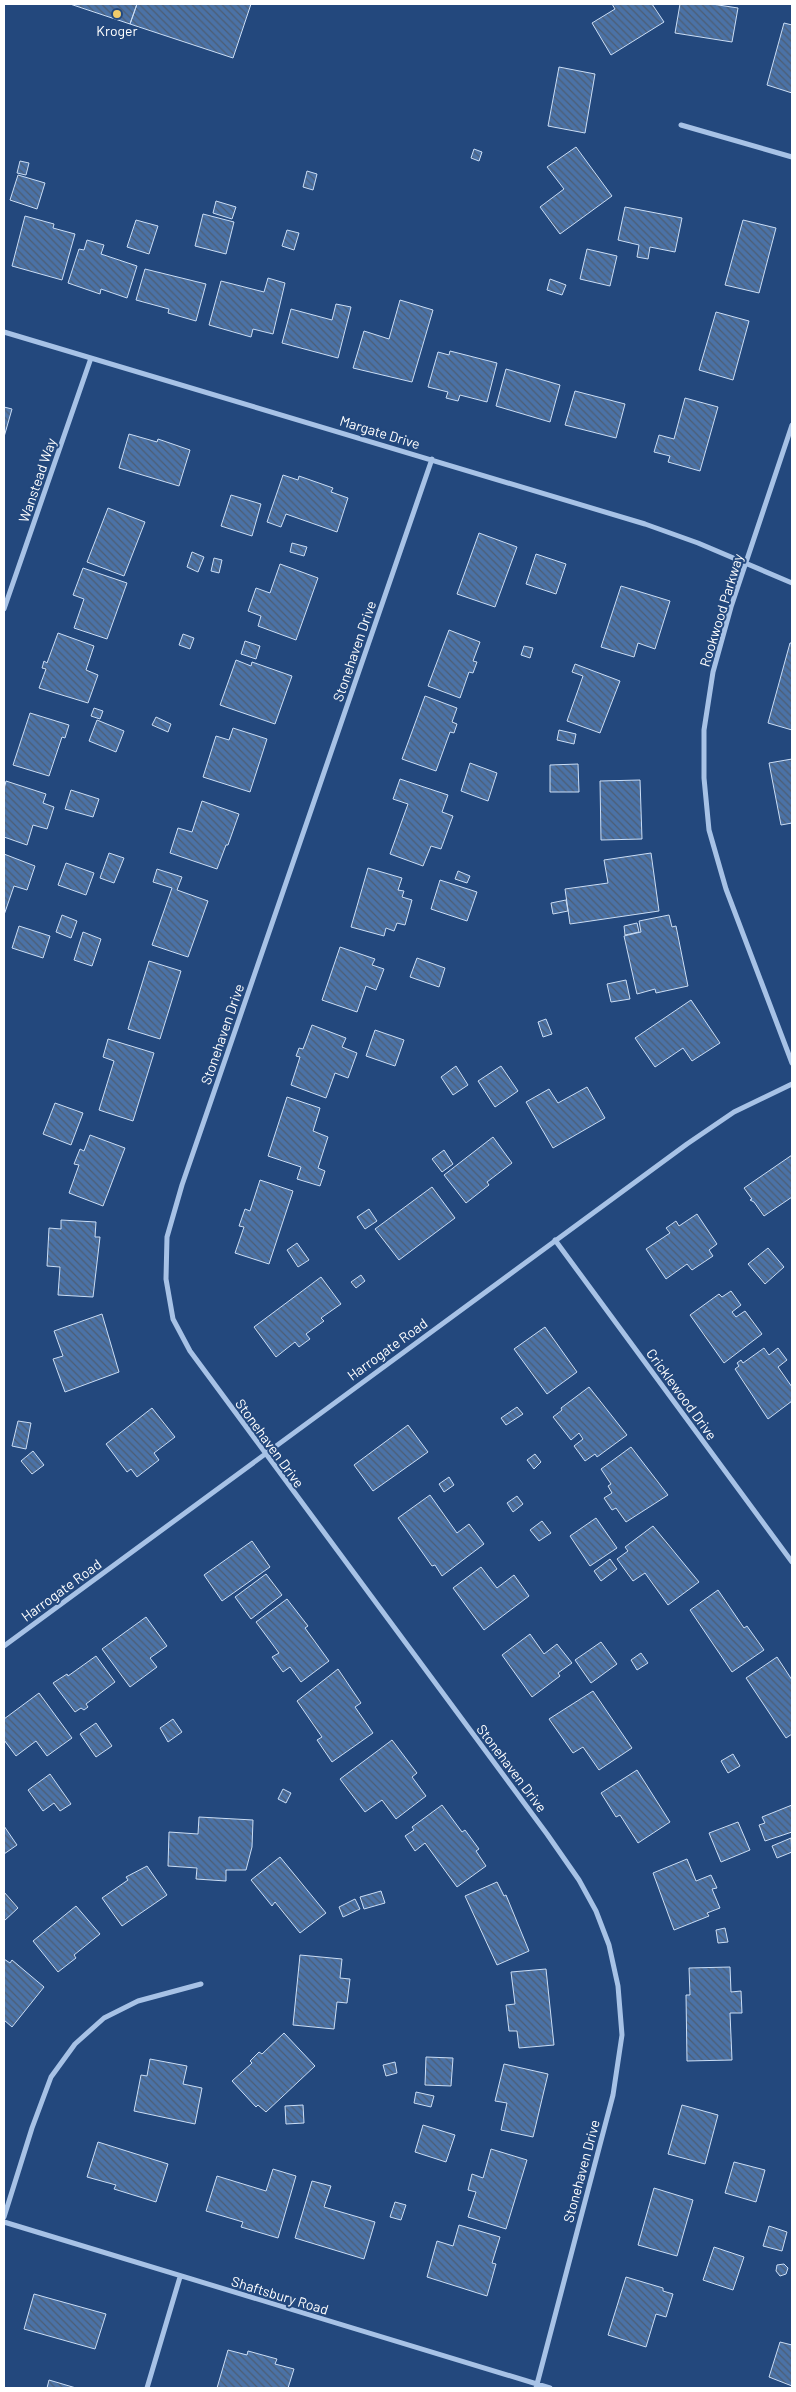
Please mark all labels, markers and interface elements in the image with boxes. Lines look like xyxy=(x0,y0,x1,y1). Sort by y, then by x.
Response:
marker: Kroger xyxy=(111,8,123,20)
place label: Kroger xyxy=(96,22,138,39)
street label: Margate Drive xyxy=(338,412,422,452)
street label: Wanstead Way xyxy=(15,435,60,524)
street label: Rookwood Parkway xyxy=(696,551,746,669)
street label: Stonehaven Drive xyxy=(329,598,379,704)
street label: Stonehaven Drive xyxy=(197,981,247,1087)
street label: Harrogate Road xyxy=(344,1314,430,1384)
street label: Cricklewood Drive xyxy=(643,1345,721,1443)
street label: Stonehaven Drive xyxy=(232,1395,308,1491)
street label: Harrogate Road xyxy=(18,1555,104,1625)
street label: Stonehaven Drive xyxy=(473,1721,551,1815)
street label: Stonehaven Drive xyxy=(559,2118,603,2224)
street label: Shaftsbury Road xyxy=(229,2272,331,2318)

